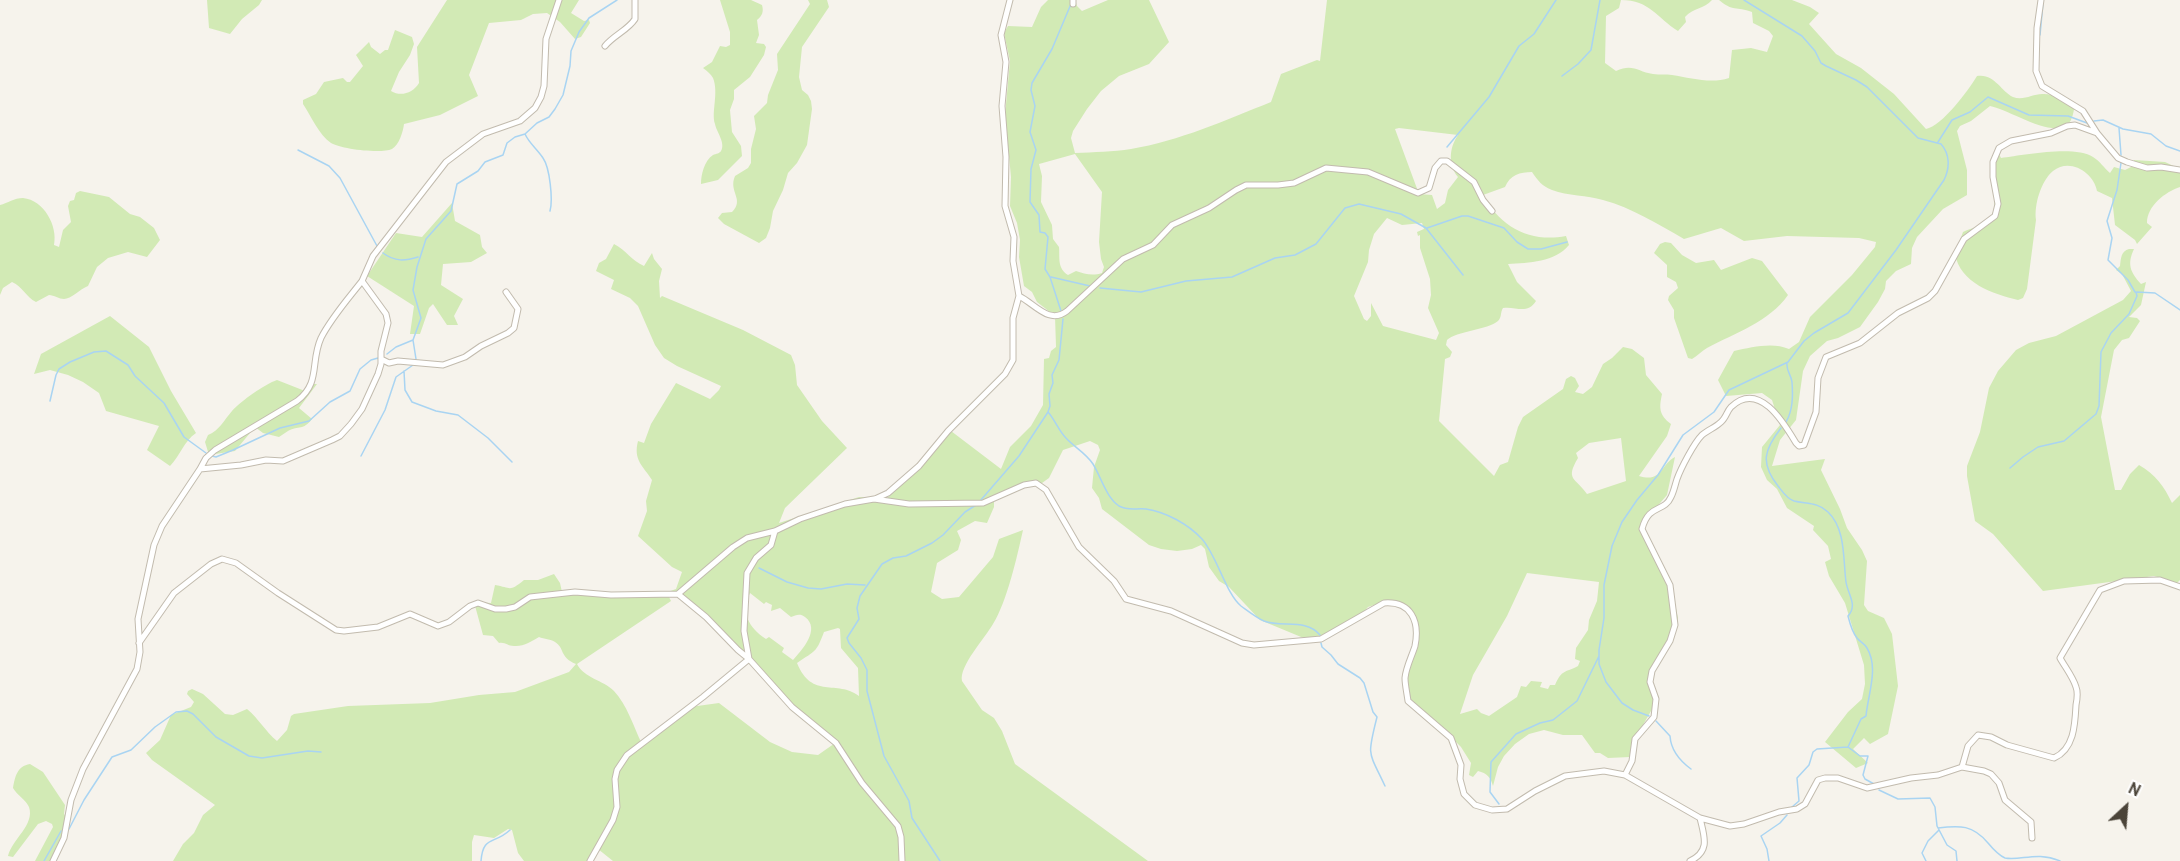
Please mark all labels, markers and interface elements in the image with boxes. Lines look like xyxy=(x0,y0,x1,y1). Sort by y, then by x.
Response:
north arrow xyxy=(2096,777,2156,837)
text: N xyxy=(2124,779,2143,802)

